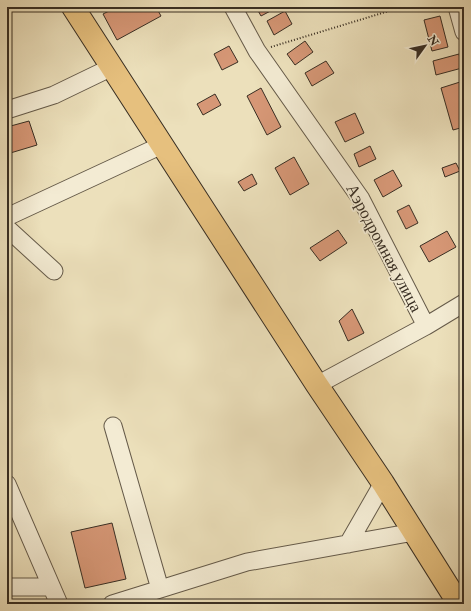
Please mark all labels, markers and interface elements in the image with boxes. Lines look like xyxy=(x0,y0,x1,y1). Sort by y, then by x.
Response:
north arrow xyxy=(405,26,445,66)
text: N xyxy=(424,32,442,49)
street label: Аэродромная улица xyxy=(341,180,427,316)

